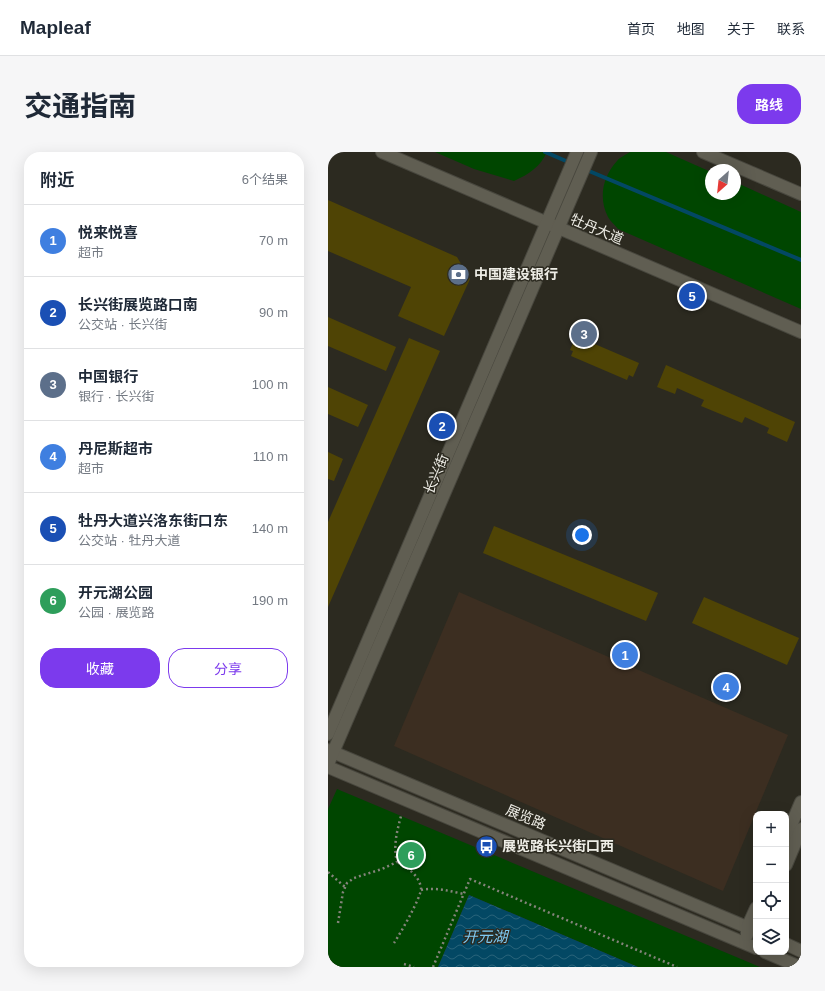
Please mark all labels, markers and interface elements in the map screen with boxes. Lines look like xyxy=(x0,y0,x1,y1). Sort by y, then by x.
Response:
text: Mapleaf xyxy=(20,17,91,38)
text: 首页 xyxy=(627,21,655,37)
text: 地图 xyxy=(677,21,705,37)
text: 关于 xyxy=(727,21,755,37)
text: 联系 xyxy=(777,21,805,37)
button: 路线 xyxy=(737,84,801,124)
text: 交通指南 xyxy=(24,91,136,122)
north arrow xyxy=(705,164,741,200)
text: 附近 xyxy=(40,171,74,190)
text: 6个结果 xyxy=(242,172,288,187)
street label: 牡丹大道 xyxy=(568,211,626,247)
text: 悦来悦喜 xyxy=(78,224,138,241)
text: 1 xyxy=(49,233,57,248)
text: 70 m xyxy=(259,233,288,248)
text: 超市 xyxy=(78,245,104,260)
bank icon: 中国建设银行 xyxy=(445,261,471,287)
place label: 中国建设银行 xyxy=(474,266,558,282)
pin: 5 xyxy=(679,281,705,311)
text: 长兴街展览路口南 xyxy=(78,296,198,313)
text: 2 xyxy=(49,305,57,320)
text: 90 m xyxy=(259,305,288,320)
text: 公交站 · 长兴街 xyxy=(78,317,168,332)
pin: 3 xyxy=(571,319,597,349)
text: 中国银行 xyxy=(78,368,138,385)
text: 3 xyxy=(49,377,57,392)
text: 100 m xyxy=(252,377,288,392)
text: 银行 · 长兴街 xyxy=(78,389,155,404)
pin: 2 xyxy=(429,411,455,441)
text: 丹尼斯超市 xyxy=(78,440,153,457)
text: 4 xyxy=(49,449,57,464)
text: 110 m xyxy=(253,449,288,464)
street label: 长兴街 xyxy=(420,452,452,496)
text: 超市 xyxy=(78,461,104,476)
text: 牡丹大道兴洛东街口东 xyxy=(78,512,228,529)
text: 5 xyxy=(49,521,57,536)
text: 140 m xyxy=(252,521,288,536)
your location xyxy=(572,525,592,545)
text: 公交站 · 牡丹大道 xyxy=(78,533,181,548)
text: 开元湖公园 xyxy=(78,584,153,601)
text: 6 xyxy=(49,593,57,608)
text: 190 m xyxy=(252,593,288,608)
text: 公园 · 展览路 xyxy=(78,605,155,620)
pin: 1 xyxy=(612,640,638,670)
button: 收藏 xyxy=(40,648,160,688)
button: 分享 xyxy=(168,648,288,688)
pin: 4 xyxy=(713,672,739,702)
street label: 展览路 xyxy=(504,801,548,833)
map controls xyxy=(753,811,789,955)
button: + xyxy=(753,811,789,847)
bus stop icon: 展览路长兴街口西 xyxy=(474,833,500,859)
place label: 展览路长兴街口西 xyxy=(502,838,614,854)
pin: 6 xyxy=(398,840,424,870)
button: − xyxy=(753,847,789,883)
button: locate xyxy=(753,883,789,919)
button: layers xyxy=(753,919,789,955)
water label: 开元湖 xyxy=(462,928,509,945)

